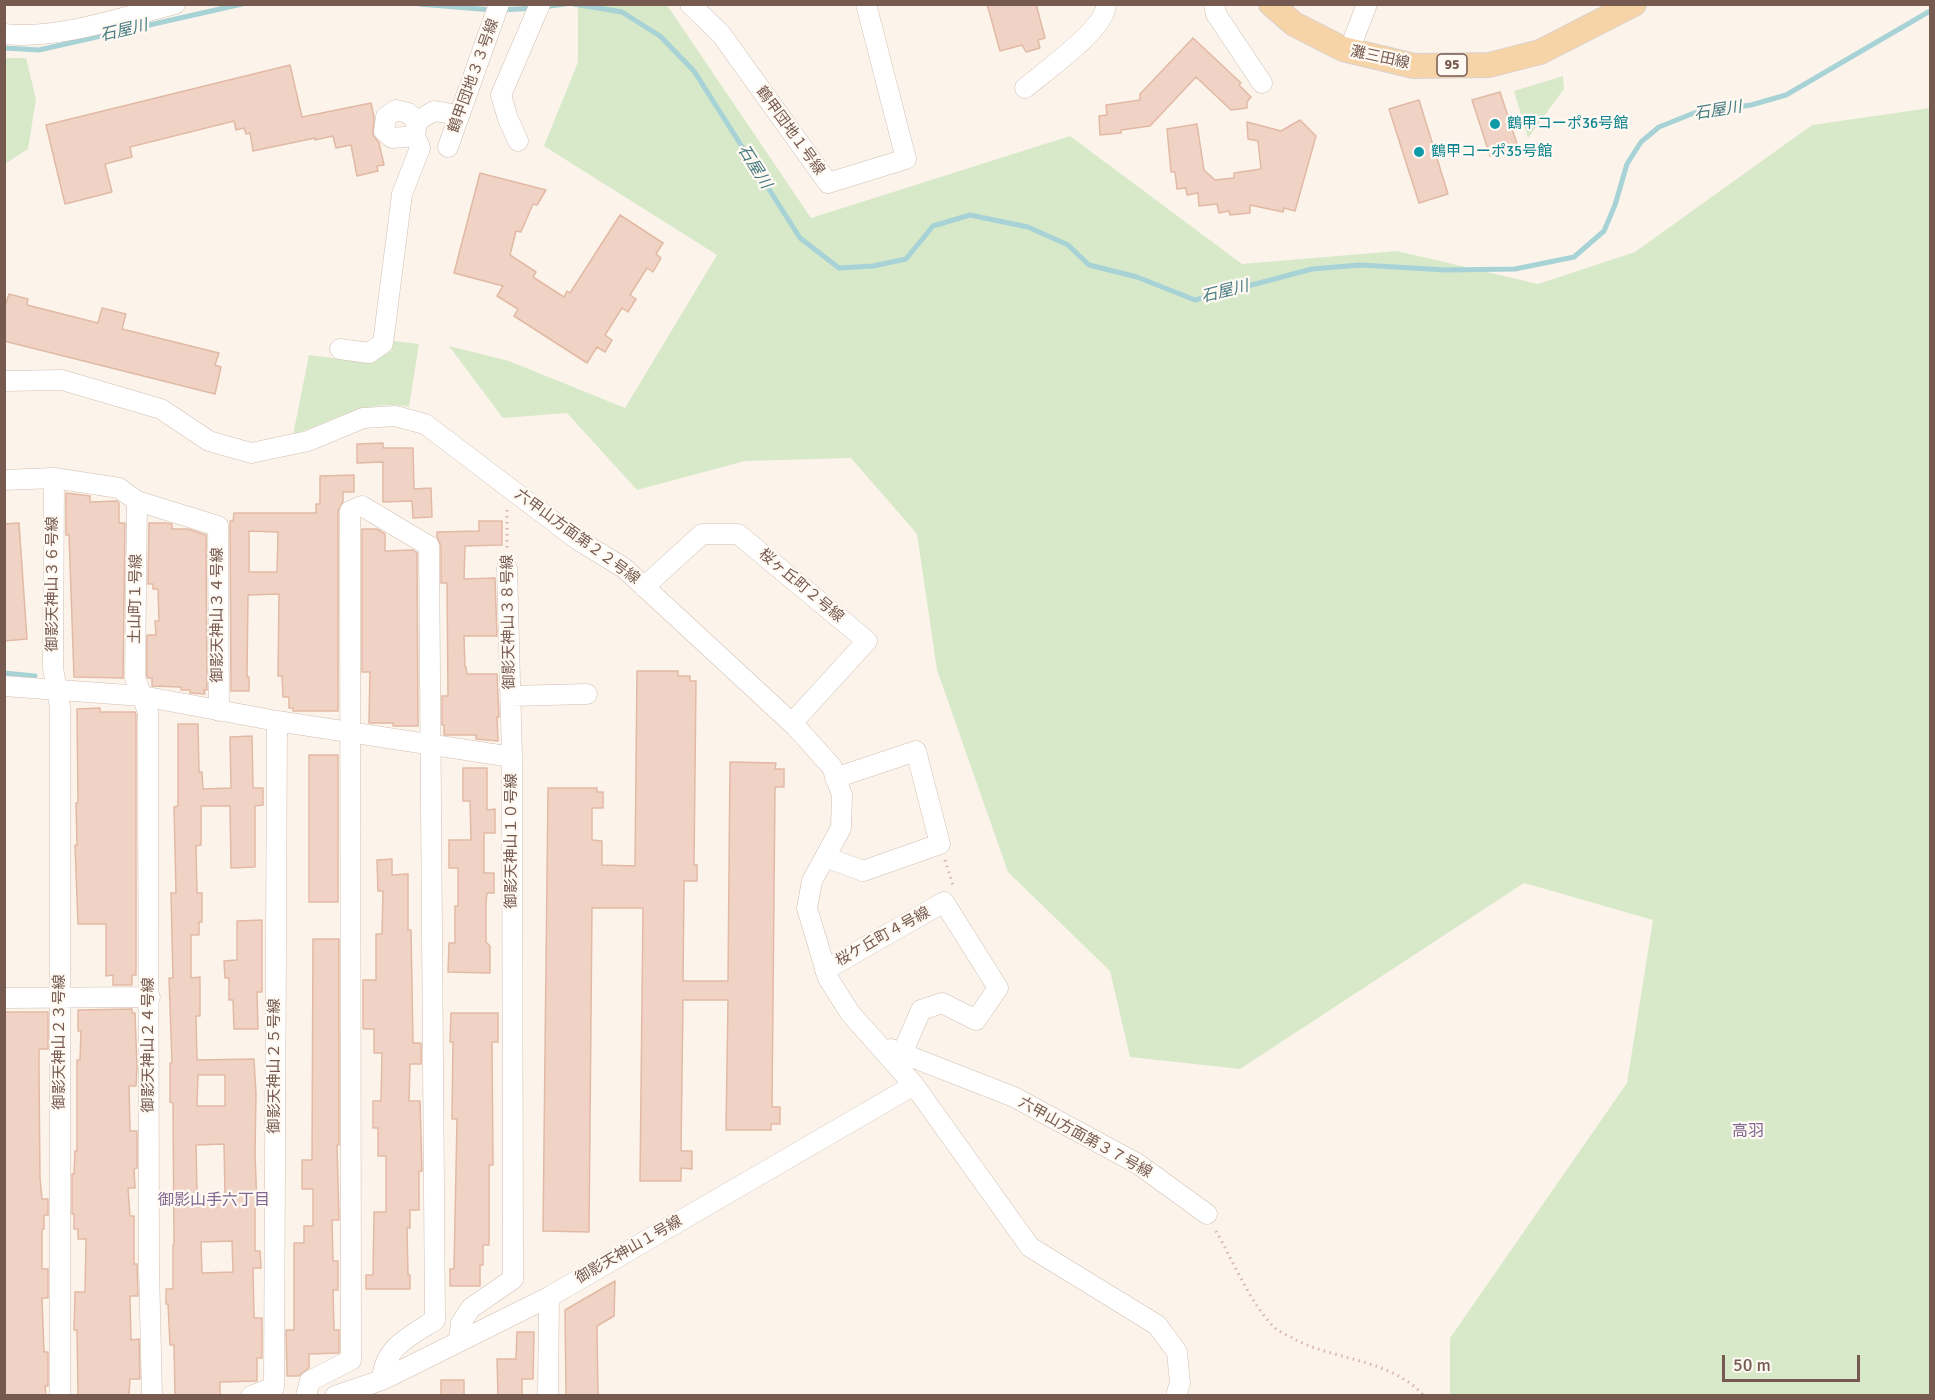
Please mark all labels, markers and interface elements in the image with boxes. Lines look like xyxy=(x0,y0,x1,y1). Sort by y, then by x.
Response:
water label: 石屋川 xyxy=(98,16,150,46)
street label: 鶴甲団地３３号線 xyxy=(445,17,503,135)
street label: 灘三田線 xyxy=(1349,43,1411,73)
road number: 95 xyxy=(1437,54,1467,76)
street label: 鶴甲団地１号線 xyxy=(752,83,828,179)
water label: 石屋川 xyxy=(1693,98,1743,124)
place label: 鶴甲コーポ36号館 xyxy=(1507,115,1628,133)
marker: 鶴甲コーポ36号館 xyxy=(1488,117,1502,131)
water label: 石屋川 xyxy=(733,142,775,192)
place label: 鶴甲コーポ35号館 xyxy=(1431,143,1552,161)
marker: 鶴甲コーポ35号館 xyxy=(1412,145,1426,159)
water label: 石屋川 xyxy=(1199,277,1251,307)
street label: 六甲山方面第２２号線 xyxy=(511,486,643,588)
street label: 御影天神山３６号線 xyxy=(44,517,62,651)
street label: 桜ヶ丘町２号線 xyxy=(755,545,847,627)
street label: 御影天神山３４号線 xyxy=(209,548,227,682)
street label: 土山町１号線 xyxy=(126,554,146,644)
street label: 御影天神山３８号線 xyxy=(499,554,519,690)
street label: 御影天神山１０号線 xyxy=(503,774,521,908)
street label: 桜ケ丘町４号線 xyxy=(833,904,933,970)
street label: 御影天神山２３号線 xyxy=(51,975,69,1109)
street label: 御影天神山２４号線 xyxy=(140,978,158,1112)
street label: 御影天神山２５号線 xyxy=(266,999,284,1133)
street label: 六甲山方面第３７号線 xyxy=(1015,1094,1155,1182)
district label: 高羽 xyxy=(1732,1122,1764,1142)
district label: 御影山手六丁目 xyxy=(158,1191,270,1211)
street label: 御影天神山１号線 xyxy=(573,1212,685,1288)
scale bar xyxy=(1725,1343,1863,1381)
text: 50 m xyxy=(1733,1354,1771,1376)

